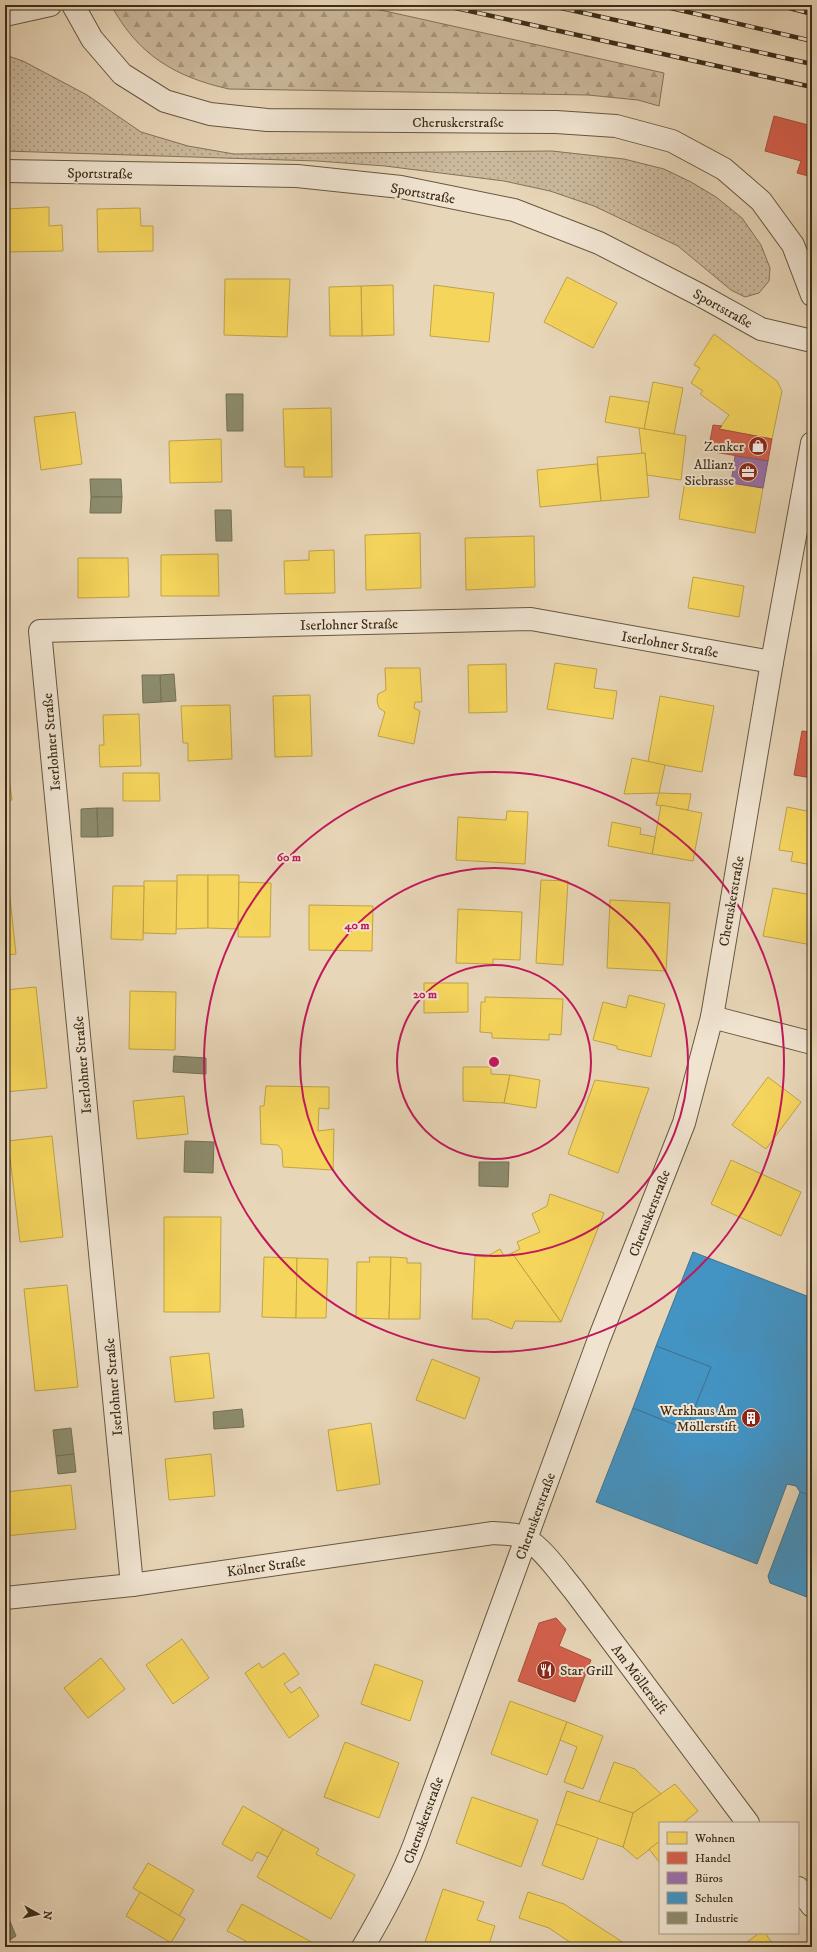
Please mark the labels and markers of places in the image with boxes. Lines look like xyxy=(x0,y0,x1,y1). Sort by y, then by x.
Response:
shop icon: Zenker xyxy=(747,435,769,457)
place label: Zenker xyxy=(704,438,745,456)
place label: Allianz Siebrasse xyxy=(684,456,734,490)
office icon: Allianz Siebrasse xyxy=(737,461,759,483)
centre of rings xyxy=(487,1055,501,1069)
place label: Werkhaus Am Möllerstift xyxy=(659,1402,738,1436)
building icon: Werkhaus Am Möllerstift xyxy=(740,1407,762,1429)
restaurant icon: Star Grill xyxy=(535,1659,557,1681)
place label: Star Grill xyxy=(560,1662,614,1680)

